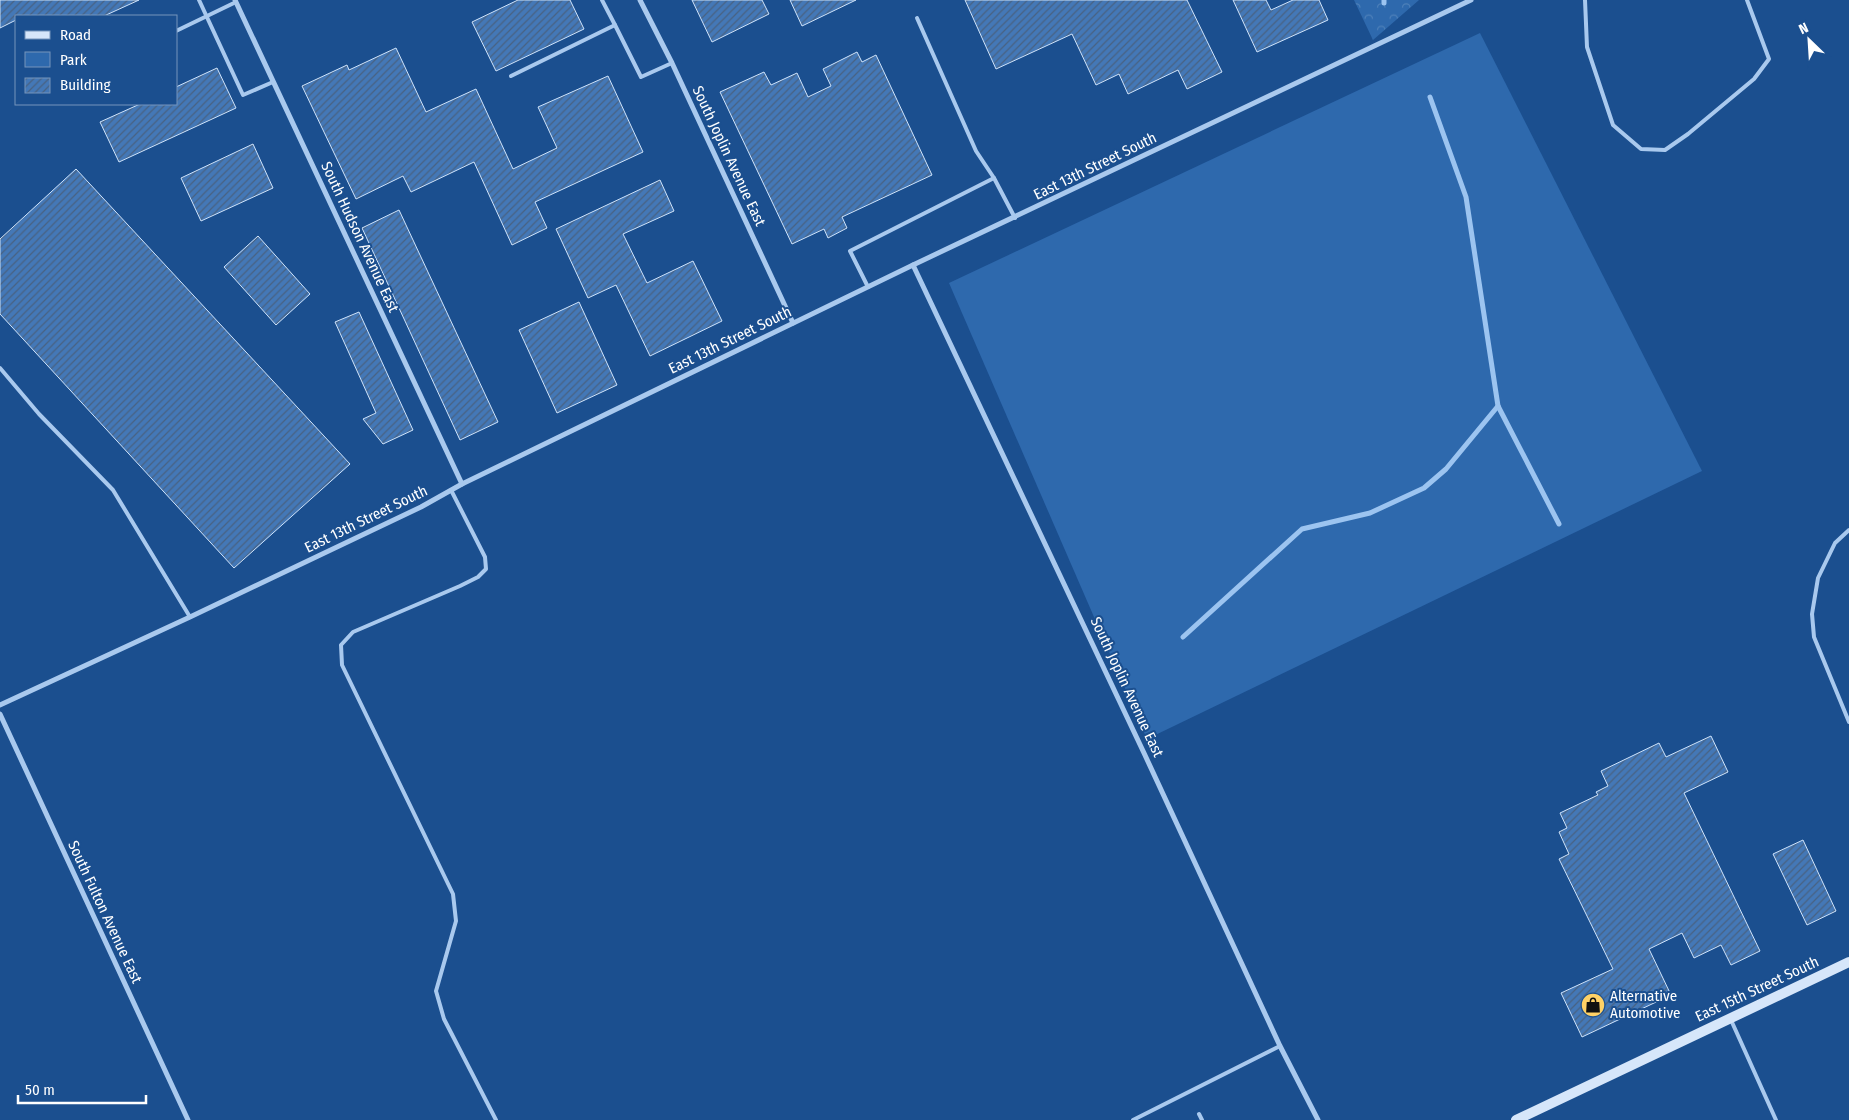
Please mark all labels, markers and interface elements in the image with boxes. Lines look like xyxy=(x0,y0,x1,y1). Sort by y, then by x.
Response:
legend xyxy=(15,15,178,105)
north arrow xyxy=(1784,15,1834,65)
text: N xyxy=(1796,19,1811,38)
text: Road xyxy=(60,26,91,44)
text: Park xyxy=(60,51,87,69)
text: Building xyxy=(60,76,111,94)
street label: South Joplin Avenue East xyxy=(689,83,769,229)
street label: East 13th Street South xyxy=(1031,128,1159,204)
street label: South Hudson Avenue East xyxy=(317,159,403,315)
street label: East 13th Street South xyxy=(666,302,794,378)
street label: East 13th Street South xyxy=(302,481,430,557)
street label: South Joplin Avenue East xyxy=(1087,614,1167,760)
street label: South Fulton Avenue East xyxy=(64,838,146,986)
street label: East 15th Street South xyxy=(1692,952,1822,1026)
place label: Alternative Automotive xyxy=(1610,987,1680,1022)
shop icon: Alternative Automotive xyxy=(1580,992,1606,1018)
scale bar xyxy=(18,1072,145,1104)
text: 50 m xyxy=(25,1081,55,1099)

